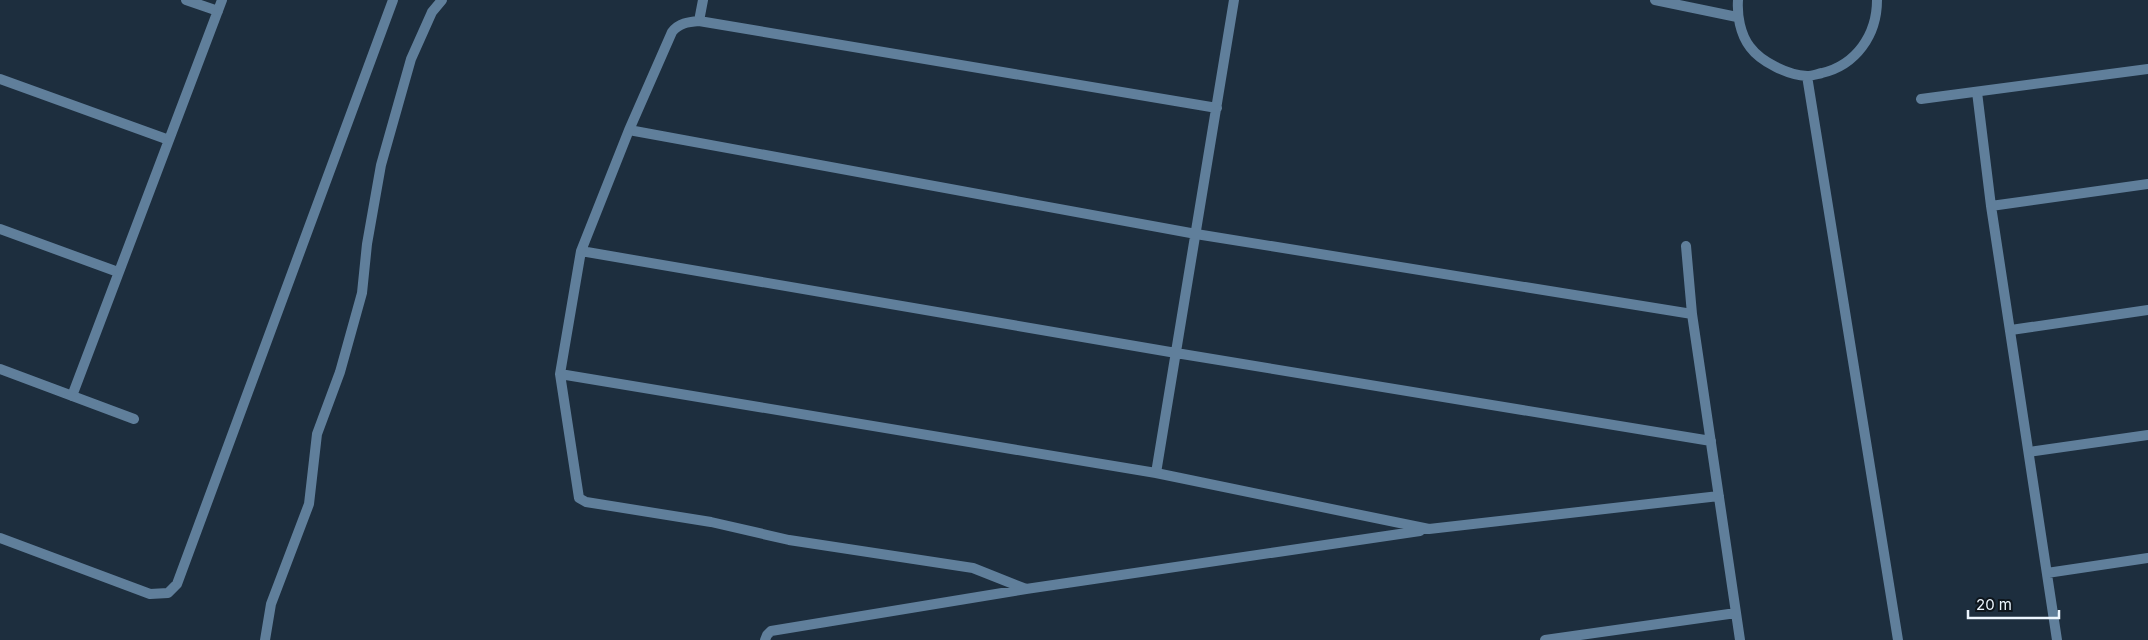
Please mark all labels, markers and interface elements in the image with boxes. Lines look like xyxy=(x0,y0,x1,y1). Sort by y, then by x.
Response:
scale bar xyxy=(1968,588,2059,620)
text: 20 m xyxy=(1976,595,2012,614)

